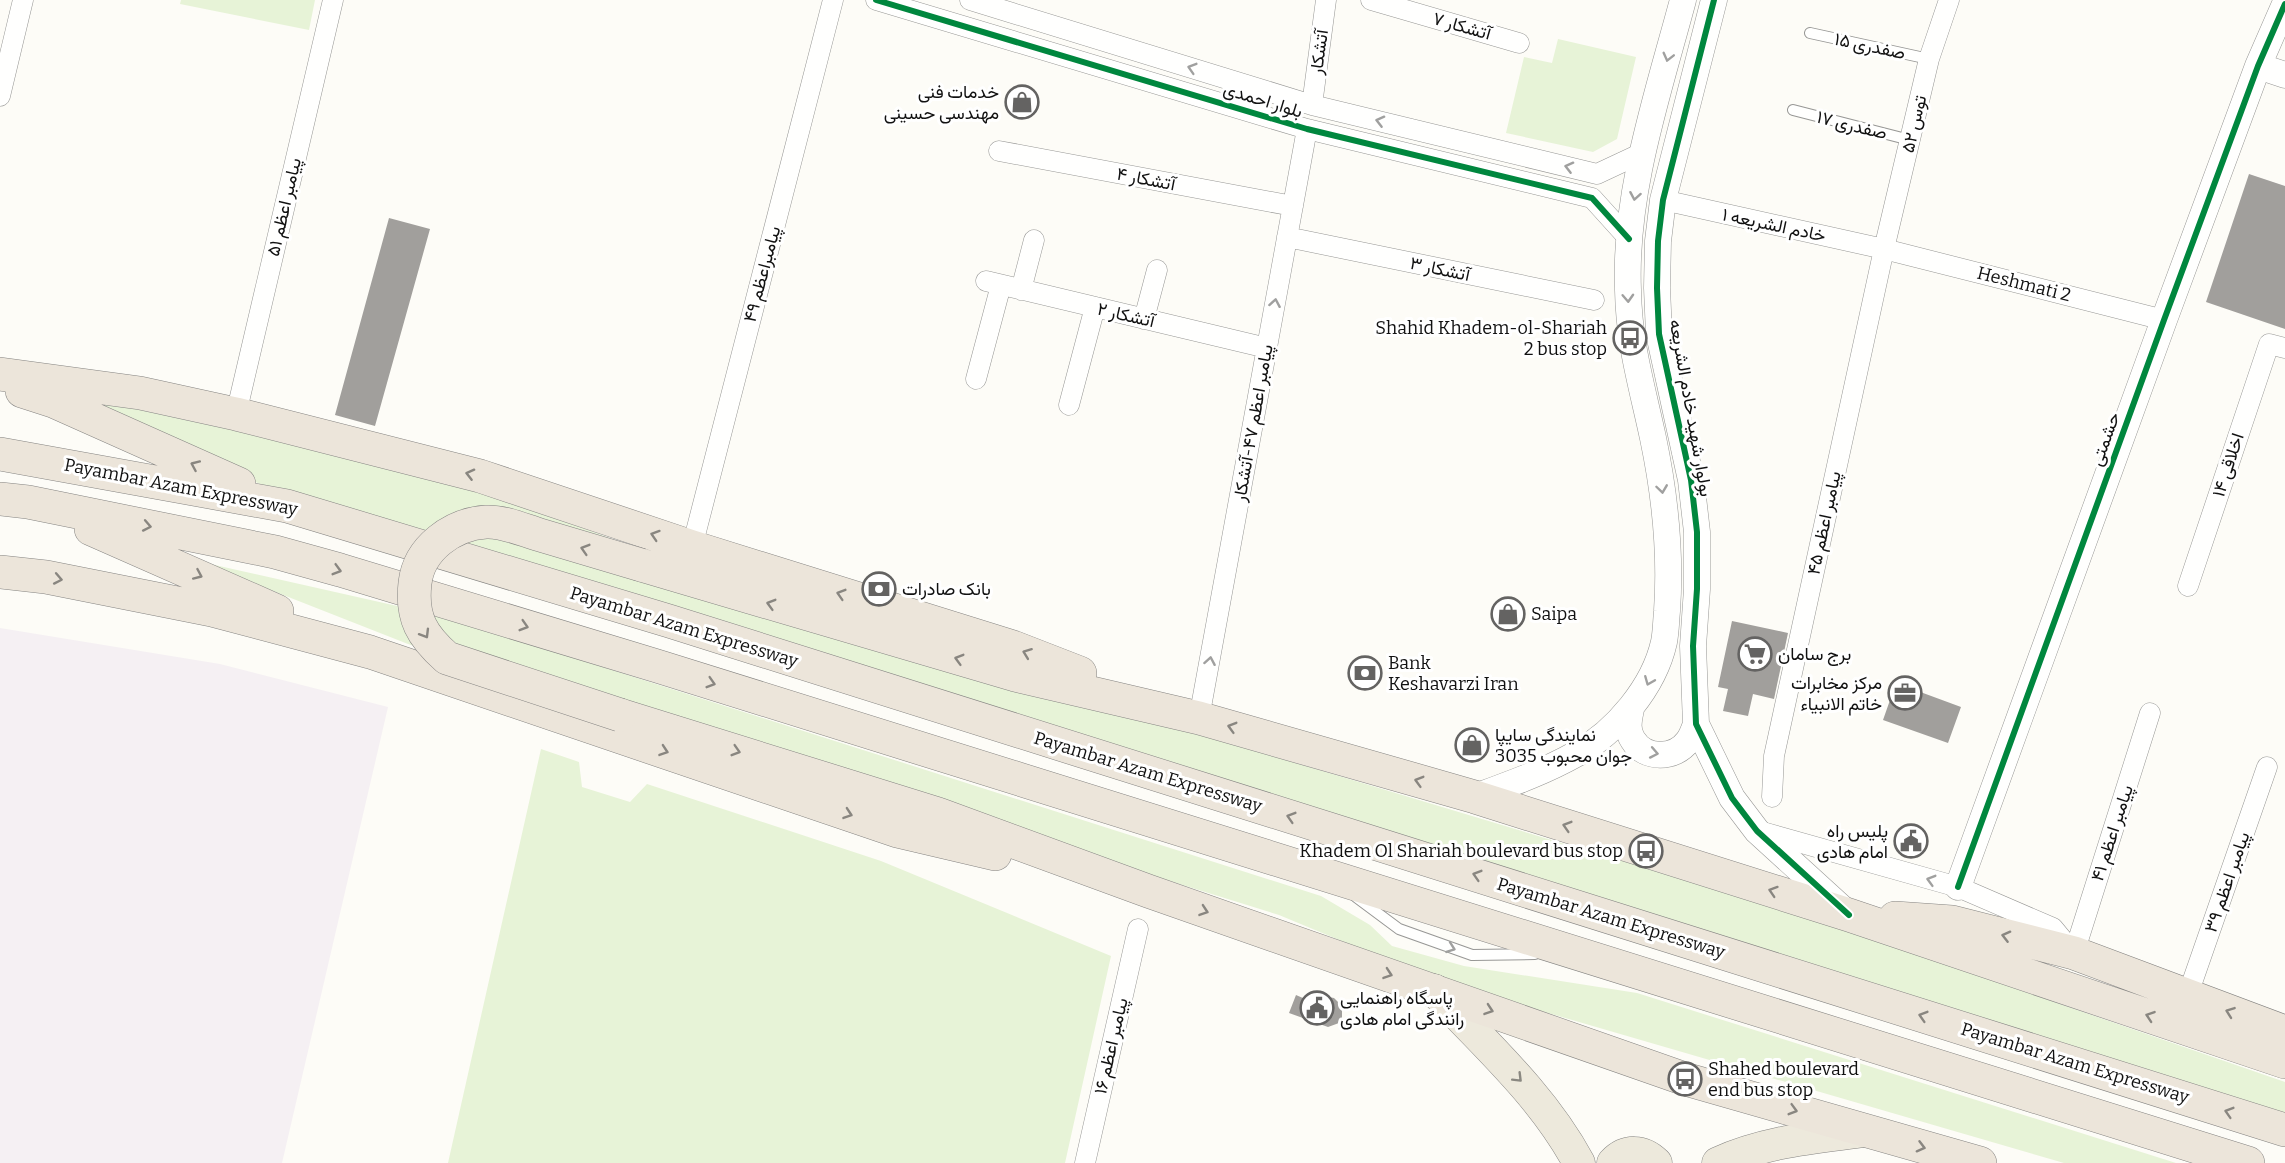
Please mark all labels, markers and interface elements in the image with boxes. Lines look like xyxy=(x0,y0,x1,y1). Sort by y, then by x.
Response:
street label: آتشکار ۷ xyxy=(1430,7,1495,45)
street label: آتشکار xyxy=(1305,26,1333,77)
street label: صفدری ۱۵ xyxy=(1833,28,1907,64)
one-way arrow xyxy=(1663,51,1676,61)
one-way arrow xyxy=(1188,63,1198,75)
street label: بلوار احمدی xyxy=(1221,78,1305,122)
place label: خدمات فنی مهندسی حسینی xyxy=(884,81,999,124)
shop icon: خدمات فنی مهندسی حسینی xyxy=(1004,84,1040,120)
street label: توس ۵۲ xyxy=(1897,93,1931,155)
street label: صفدری ۱۷ xyxy=(1814,106,1890,144)
one-way arrow xyxy=(1375,116,1385,129)
street label: پیامبر اعظم ۵۱ xyxy=(262,156,307,259)
one-way arrow xyxy=(1565,162,1575,175)
street label: آتشکار ۴ xyxy=(1115,163,1179,196)
one-way arrow xyxy=(1629,191,1641,200)
street label: خادم الشریعه ۱ xyxy=(1720,203,1828,248)
street label: پیامبراعظم ۴۹ xyxy=(739,223,786,325)
street label: آتشکار ۳ xyxy=(1408,252,1474,286)
street label: Heshmati 2 xyxy=(1975,262,2073,306)
one-way arrow xyxy=(1621,293,1634,302)
street label: آتشکار ۲ xyxy=(1095,298,1159,333)
one-way arrow xyxy=(1268,299,1281,309)
place label: Shahid Khadem-ol-Shariah 2 bus stop xyxy=(1375,317,1607,360)
street label: بولوار شهید خادم الشریعه xyxy=(1664,318,1717,499)
bus stop icon: Shahid Khadem-ol-Shariah 2 bus stop xyxy=(1612,320,1648,356)
street label: پیامبر اعظم ۴۷-آتشکار xyxy=(1228,343,1279,504)
street label: حشمتی xyxy=(2085,409,2125,469)
street label: اخلاقی ۱۴ xyxy=(2207,430,2249,500)
street label: Payambar Azam Expressway xyxy=(62,454,300,521)
one-way arrow xyxy=(191,460,202,472)
one-way arrow xyxy=(465,468,475,481)
street label: پیامبر اعظم ۴۵ xyxy=(1802,469,1847,577)
one-way arrow xyxy=(1656,484,1668,494)
one-way arrow xyxy=(142,519,152,532)
one-way arrow xyxy=(650,530,661,542)
one-way arrow xyxy=(580,544,591,556)
one-way arrow xyxy=(331,563,342,575)
one-way arrow xyxy=(191,568,202,580)
bank icon: بانک صادرات xyxy=(861,571,897,607)
one-way arrow xyxy=(53,572,63,585)
place label: بانک صادرات xyxy=(902,578,991,600)
street label: Payambar Azam Expressway xyxy=(567,582,801,672)
one-way arrow xyxy=(836,589,847,601)
shop icon: Saipa xyxy=(1490,596,1526,632)
one-way arrow xyxy=(766,599,777,611)
place label: Saipa xyxy=(1531,603,1577,625)
one-way arrow xyxy=(518,619,529,631)
one-way arrow xyxy=(417,628,429,638)
supermarket icon: برج سامان xyxy=(1737,636,1773,672)
place label: برج سامان xyxy=(1778,643,1851,666)
one-way arrow xyxy=(1022,647,1033,660)
place label: Bank Keshavarzi Iran xyxy=(1388,652,1519,695)
one-way arrow xyxy=(954,654,964,666)
bank icon: Bank Keshavarzi Iran xyxy=(1347,655,1383,691)
one-way arrow xyxy=(1203,656,1216,666)
place label: مرکز مخابرات خاتم الانبیاء xyxy=(1791,672,1882,716)
one-way arrow xyxy=(1644,674,1656,685)
office icon: مرکز مخابرات خاتم الانبیاء xyxy=(1887,675,1923,711)
one-way arrow xyxy=(705,676,715,688)
one-way arrow xyxy=(1227,722,1238,734)
place label: نمایندگی سایپا جوان محبوب 3035 xyxy=(1495,724,1632,767)
street label: Payambar Azam Expressway xyxy=(1031,727,1265,817)
shop icon: نمایندگی سایپا جوان محبوب 3035 xyxy=(1454,727,1490,763)
one-way arrow xyxy=(658,744,669,757)
one-way arrow xyxy=(730,744,741,756)
one-way arrow xyxy=(1649,746,1659,759)
one-way arrow xyxy=(1414,776,1425,788)
street label: پیامبر اعظم ۴۱ xyxy=(2086,782,2139,884)
one-way arrow xyxy=(843,807,853,819)
one-way arrow xyxy=(1286,812,1297,824)
place label: پلیس راه امام هادی xyxy=(1817,820,1888,864)
one-way arrow xyxy=(1562,821,1573,833)
public building icon: پلیس راه امام هادی xyxy=(1893,823,1929,859)
street label: پیامبر اعظم ۳۹ xyxy=(2199,829,2255,936)
bus stop icon: Khadem Ol Shariah boulevard bus stop xyxy=(1628,833,1664,869)
place label: Khadem Ol Shariah boulevard bus stop xyxy=(1299,840,1623,862)
one-way arrow xyxy=(1472,870,1483,882)
street label: Payambar Azam Expressway xyxy=(1494,873,1728,963)
one-way arrow xyxy=(1926,874,1936,887)
one-way arrow xyxy=(1768,886,1779,898)
one-way arrow xyxy=(1198,903,1209,916)
one-way arrow xyxy=(2001,930,2011,943)
one-way arrow xyxy=(1445,940,1456,953)
one-way arrow xyxy=(1382,967,1393,980)
place label: پاسگاه راهنمایی رانندگی امام هادی xyxy=(1340,987,1464,1031)
public building icon: پاسگاه راهنمایی رانندگی امام هادی xyxy=(1299,990,1335,1026)
street label: پیامبر اعظم ۱۶ xyxy=(1089,996,1134,1097)
one-way arrow xyxy=(1483,1002,1494,1015)
one-way arrow xyxy=(2225,1007,2236,1020)
one-way arrow xyxy=(1918,1010,1929,1023)
one-way arrow xyxy=(2145,1011,2156,1024)
street label: Payambar Azam Expressway xyxy=(1958,1018,2192,1108)
place label: Shahed boulevard end bus stop xyxy=(1708,1058,1859,1101)
bus stop icon: Shahed boulevard end bus stop xyxy=(1667,1061,1703,1097)
one-way arrow xyxy=(1511,1071,1522,1081)
one-way arrow xyxy=(1787,1103,1798,1115)
one-way arrow xyxy=(2224,1107,2235,1119)
one-way arrow xyxy=(1916,1140,1926,1152)

